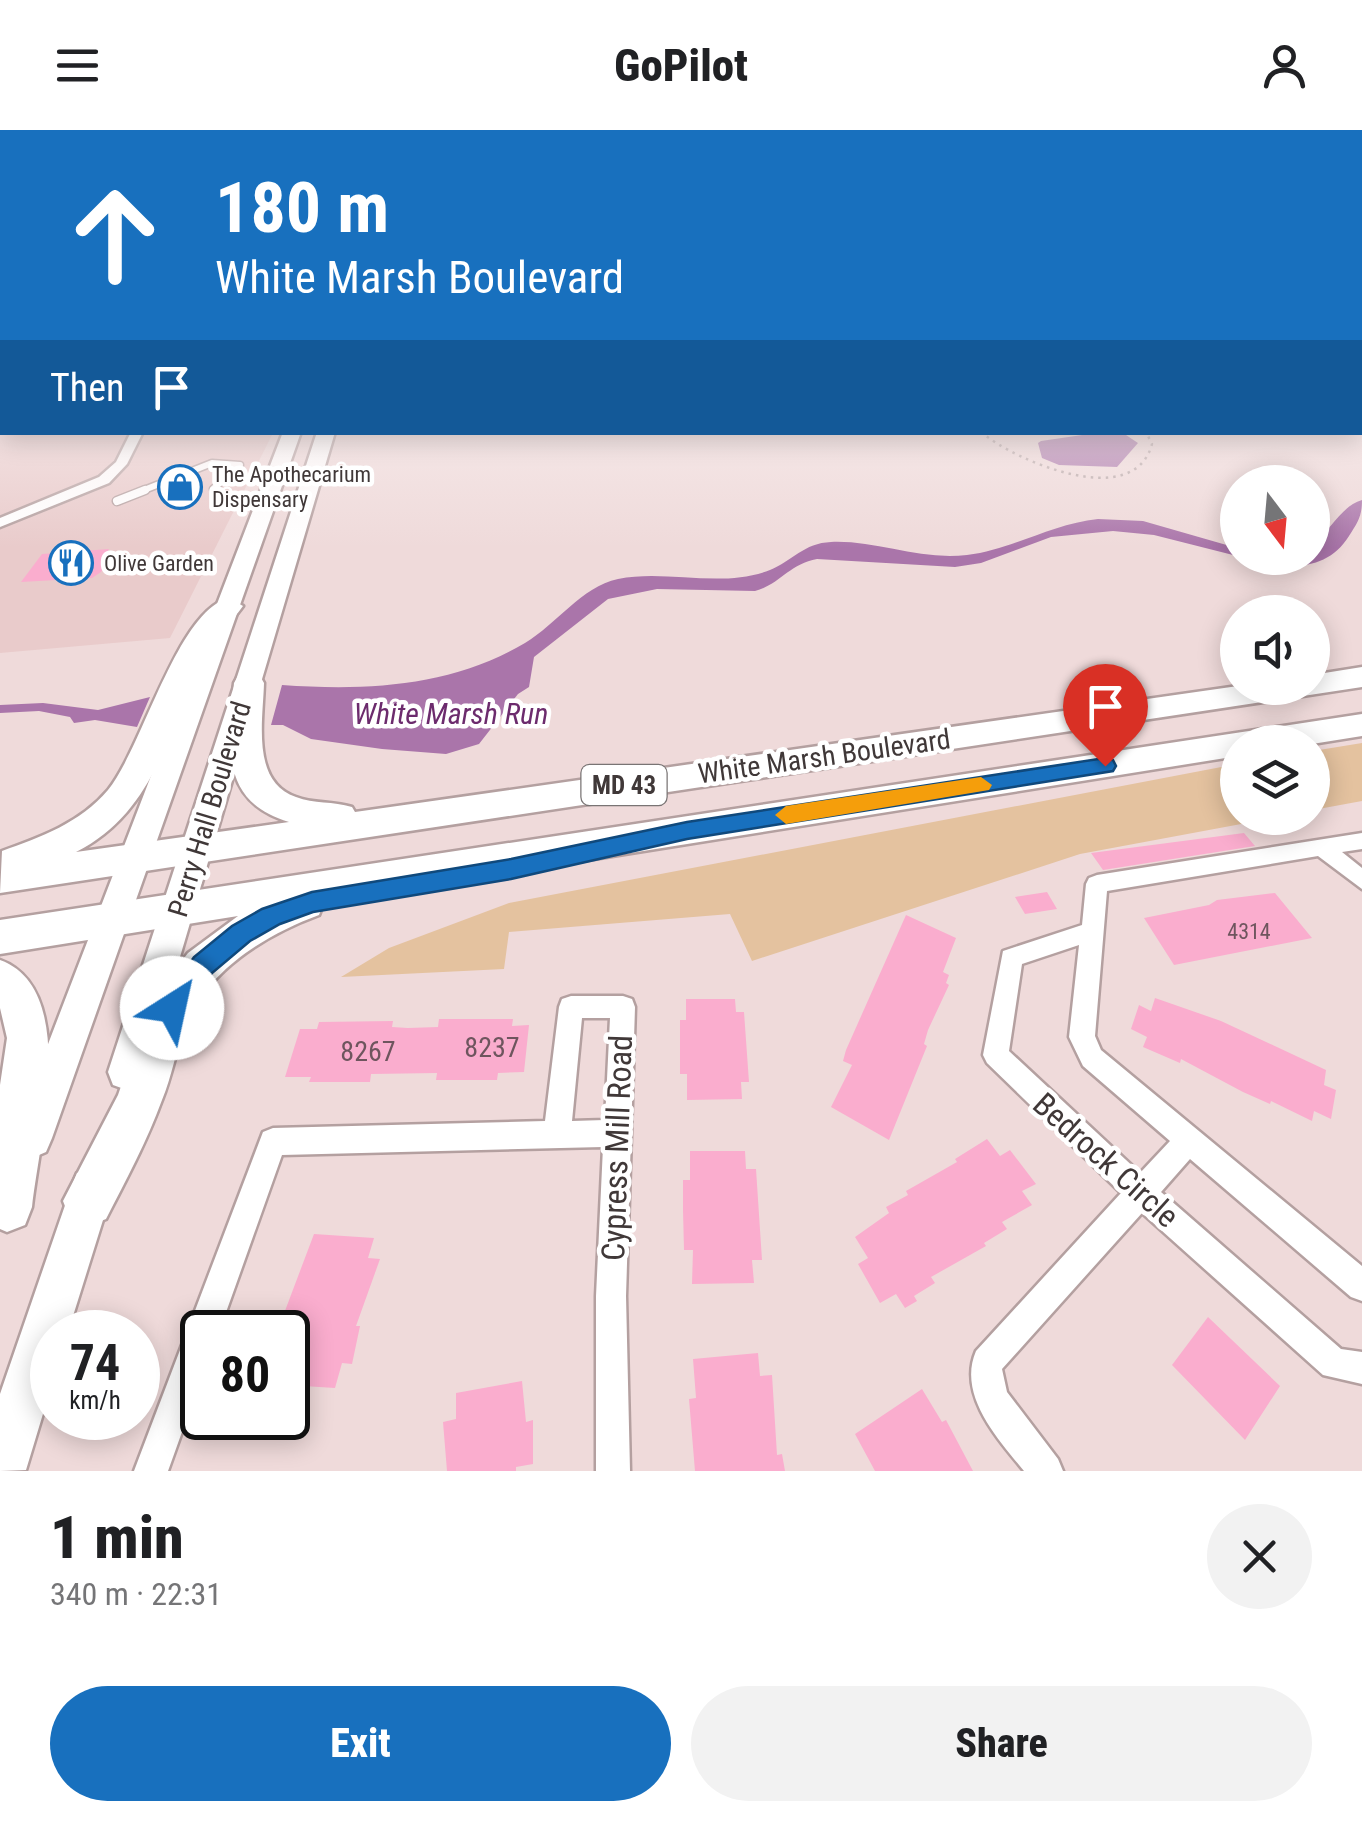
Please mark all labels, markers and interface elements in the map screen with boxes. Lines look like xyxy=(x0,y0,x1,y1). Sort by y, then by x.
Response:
icon: menu xyxy=(50,38,105,93)
icon: person xyxy=(1257,38,1312,93)
text: GoPilot xyxy=(614,39,748,92)
text: 180 m xyxy=(215,167,389,249)
icon: ahead xyxy=(50,170,180,300)
text: White Marsh Boulevard xyxy=(215,251,624,304)
icon: arrive xyxy=(144,360,199,415)
text: Then xyxy=(50,366,124,410)
place label: The Apothecarium Dispensary xyxy=(212,462,371,512)
shop icon: The Apothecarium Dispensary xyxy=(157,464,203,510)
north arrow xyxy=(1220,465,1330,575)
map controls xyxy=(1220,465,1330,835)
restaurant icon: Olive Garden xyxy=(48,540,94,586)
place label: Olive Garden xyxy=(104,551,214,576)
button: sound xyxy=(1220,595,1330,705)
pin xyxy=(1063,664,1148,767)
icon: arrive xyxy=(1078,679,1133,734)
water label: White Marsh Run xyxy=(354,696,548,731)
street label: Perry Hall Boulevard xyxy=(161,697,258,921)
street label: White Marsh Boulevard xyxy=(696,722,952,791)
button: layers xyxy=(1220,725,1330,835)
road number: MD 43 xyxy=(582,765,666,805)
house number: 4314 xyxy=(1227,919,1271,944)
position arrow xyxy=(120,956,224,1060)
house number: 8237 xyxy=(464,1031,520,1064)
street label: Cypress Mill Road xyxy=(594,1034,640,1262)
house number: 8267 xyxy=(340,1035,396,1068)
street label: Bedrock Circle xyxy=(1025,1085,1187,1235)
speed limit sign: 80 xyxy=(180,1310,310,1440)
text: 74 xyxy=(70,1334,120,1392)
text: km/h xyxy=(69,1386,121,1415)
text: 1 min xyxy=(50,1502,184,1573)
button: close xyxy=(1207,1504,1312,1609)
text: 340 m · 22:31 xyxy=(50,1575,222,1613)
button: Exit xyxy=(50,1686,671,1801)
button: Share xyxy=(691,1686,1312,1801)

